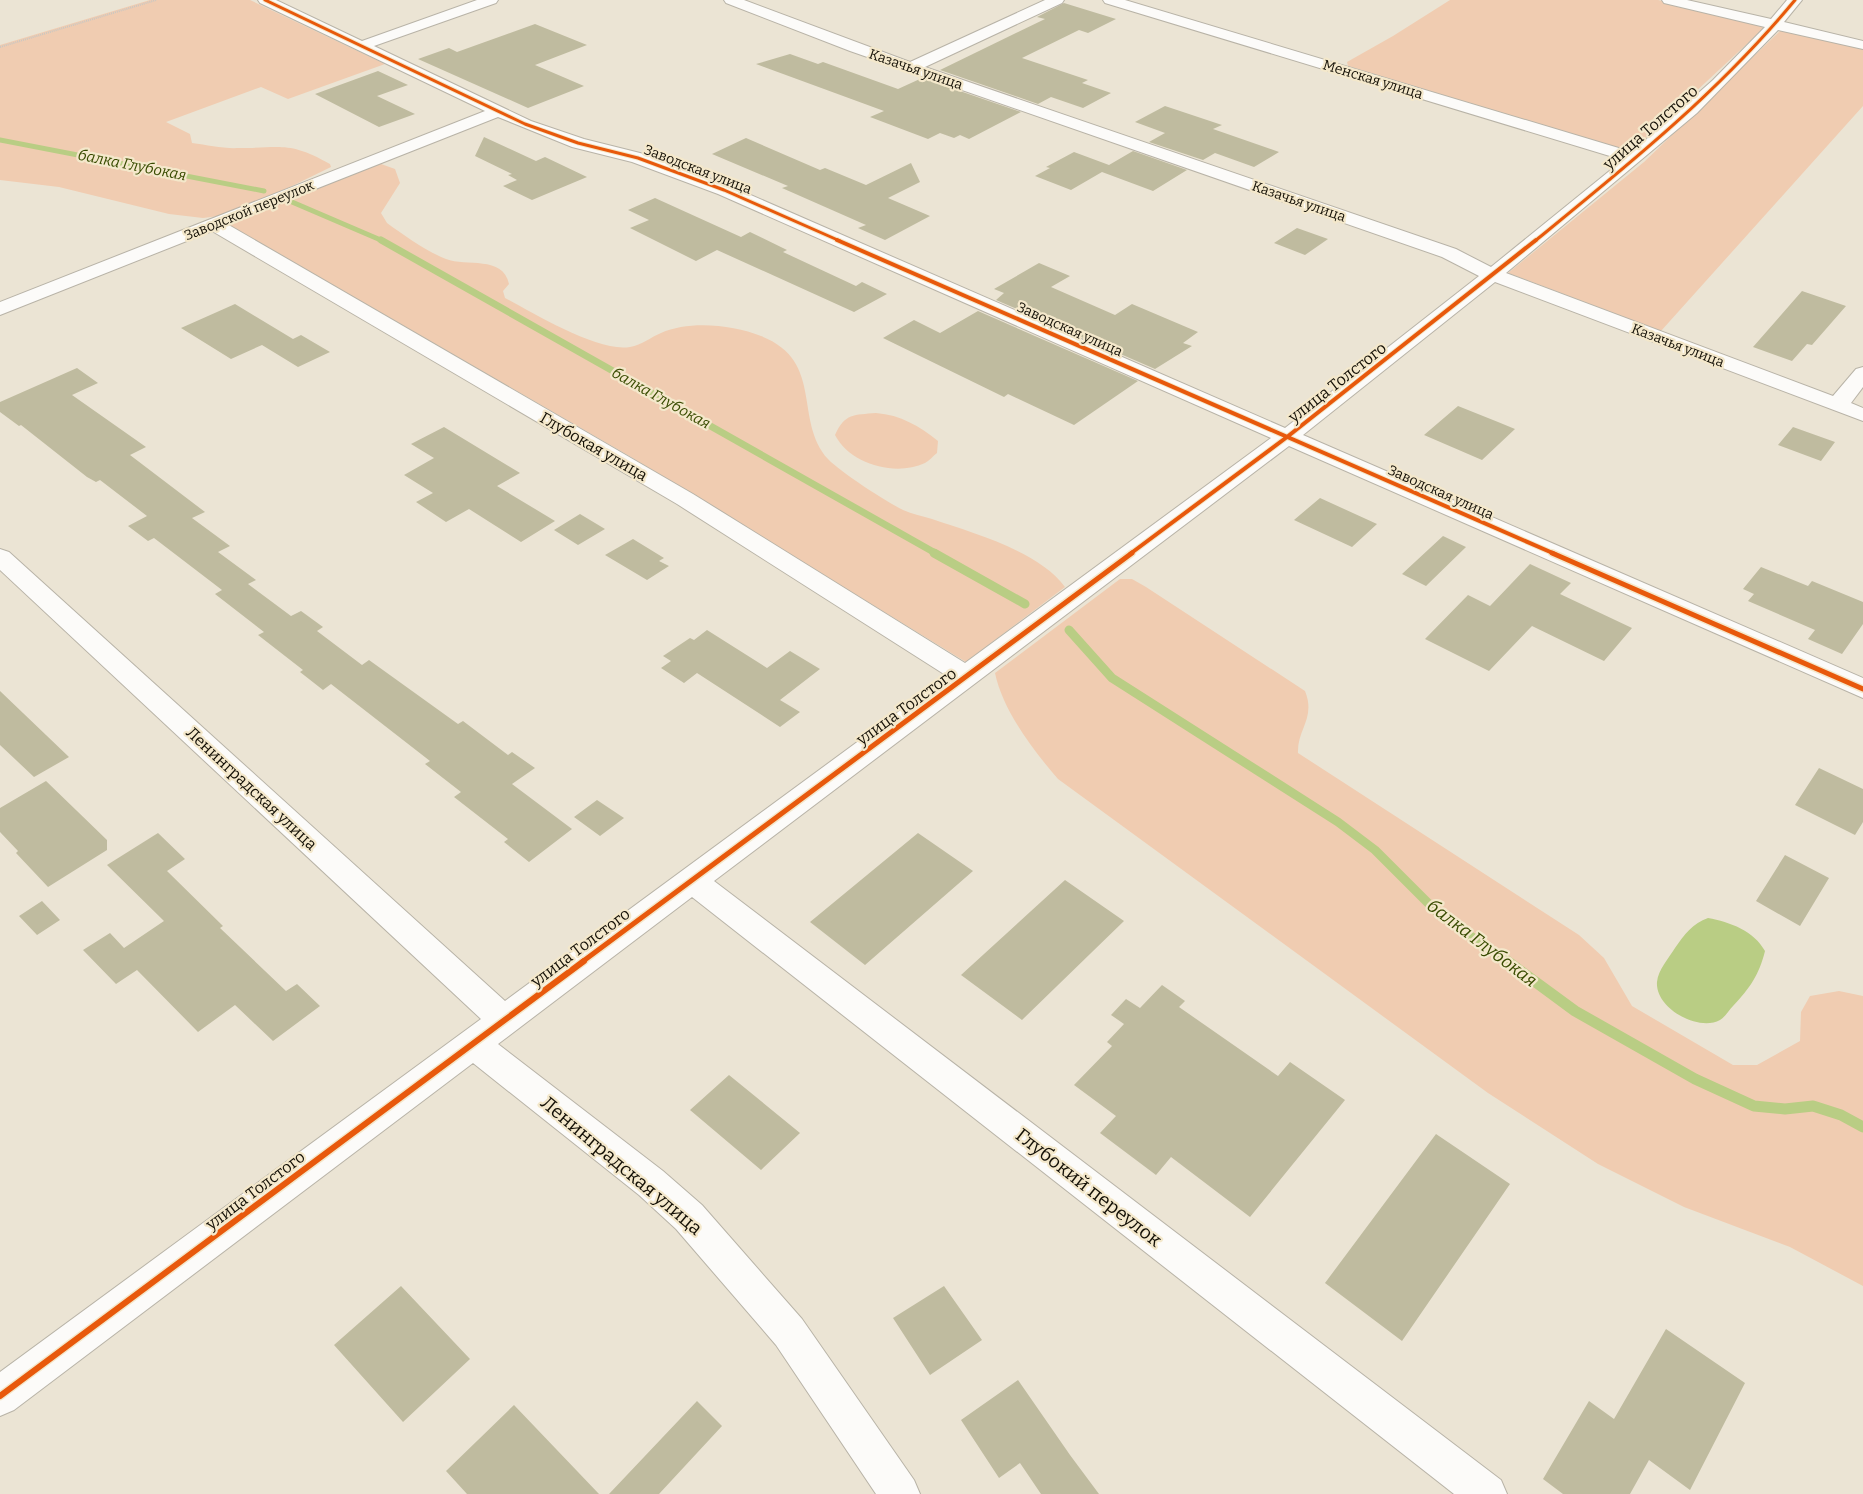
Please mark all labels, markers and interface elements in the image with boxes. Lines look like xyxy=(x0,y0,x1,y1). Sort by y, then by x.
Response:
street label: Казачья улица xyxy=(867,46,965,94)
street label: Менская улица xyxy=(1321,56,1425,103)
street label: улица Толстого xyxy=(1598,81,1701,174)
street label: Заводская улица xyxy=(642,141,754,198)
water label: балка Глубокая xyxy=(76,146,188,184)
street label: Заводской переулок xyxy=(182,176,317,244)
street label: Казачья улица xyxy=(1250,178,1348,226)
street label: Заводская улица xyxy=(1014,299,1126,360)
street label: Казачья улица xyxy=(1629,320,1727,371)
street label: улица Толстого xyxy=(1284,338,1390,427)
water label: балка Глубокая xyxy=(608,363,714,433)
street label: Глубокая улица xyxy=(537,408,651,485)
street label: Заводская улица xyxy=(1385,462,1497,523)
street label: улица Толстого xyxy=(852,664,960,750)
street label: Ленинградская улица xyxy=(182,723,321,854)
water label: балка Глубокая xyxy=(1423,894,1541,992)
street label: улица Толстого xyxy=(526,904,634,991)
street label: Ленинградская улица xyxy=(536,1091,708,1240)
street label: Глубокий переулок xyxy=(1011,1123,1167,1252)
street label: улица Толстого xyxy=(201,1147,309,1234)

